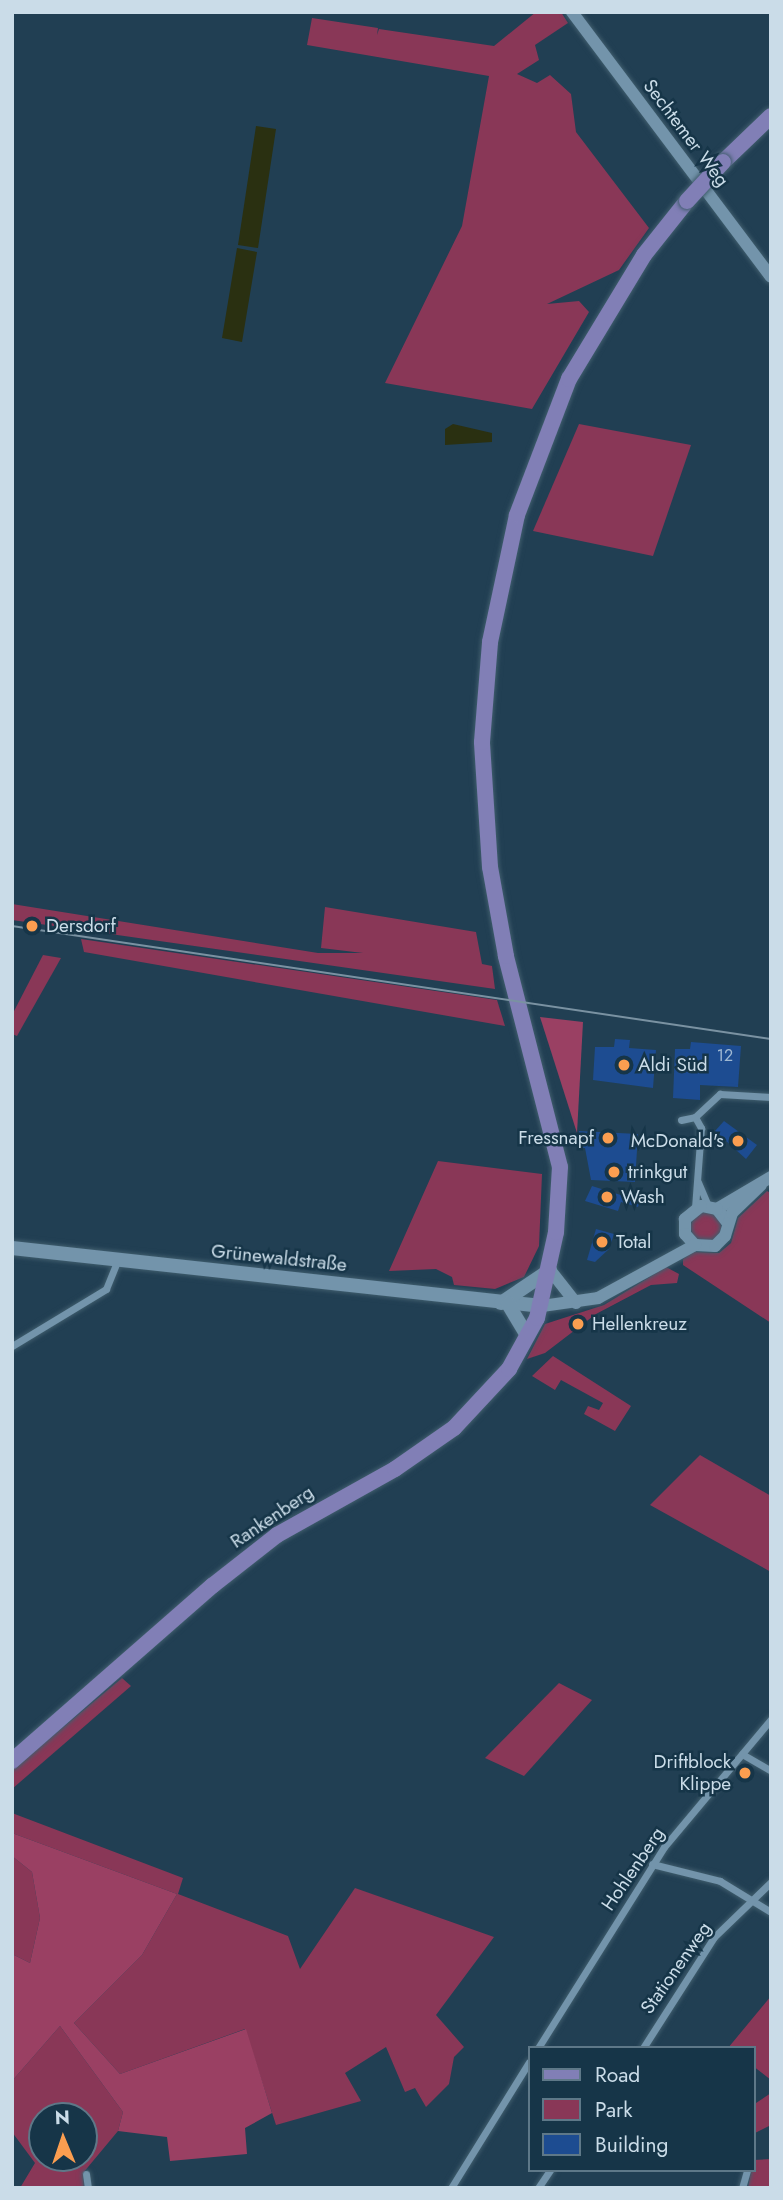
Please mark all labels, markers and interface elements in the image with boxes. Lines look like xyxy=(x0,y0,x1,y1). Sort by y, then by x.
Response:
street label: Sechtemer Weg xyxy=(638,75,734,191)
place label: Dersdorf xyxy=(46,915,116,937)
marker: Dersdorf xyxy=(24,918,40,934)
house number: 12 xyxy=(717,1046,733,1066)
place label: Aldi Süd xyxy=(638,1054,708,1076)
marker: Aldi Süd xyxy=(616,1057,632,1073)
place label: Fressnapf xyxy=(518,1127,594,1149)
marker: Fressnapf xyxy=(600,1130,616,1146)
place label: McDonald's xyxy=(631,1130,724,1152)
marker: McDonald's xyxy=(730,1133,746,1149)
place label: trinkgut xyxy=(628,1161,687,1183)
marker: trinkgut xyxy=(606,1164,622,1180)
place label: Wash xyxy=(621,1186,665,1208)
marker: Wash xyxy=(599,1189,615,1205)
place label: Total xyxy=(616,1231,651,1253)
marker: Total xyxy=(594,1234,610,1250)
street label: Grünewaldstraße xyxy=(210,1240,348,1276)
place label: Hellenkreuz xyxy=(592,1313,687,1335)
marker: Hellenkreuz xyxy=(570,1316,586,1332)
street label: Rankenberg xyxy=(226,1481,318,1553)
place label: Driftblock Klippe xyxy=(654,1751,731,1795)
marker: Driftblock Klippe xyxy=(737,1765,753,1781)
street label: Hohlenberg xyxy=(597,1823,669,1915)
street label: Stationenweg xyxy=(636,1918,716,2018)
legend xyxy=(528,2046,755,2172)
text: Road xyxy=(595,2060,640,2090)
text: Park xyxy=(595,2095,632,2125)
north arrow xyxy=(28,2102,98,2172)
text: N xyxy=(54,2104,70,2131)
text: Building xyxy=(595,2130,668,2160)

